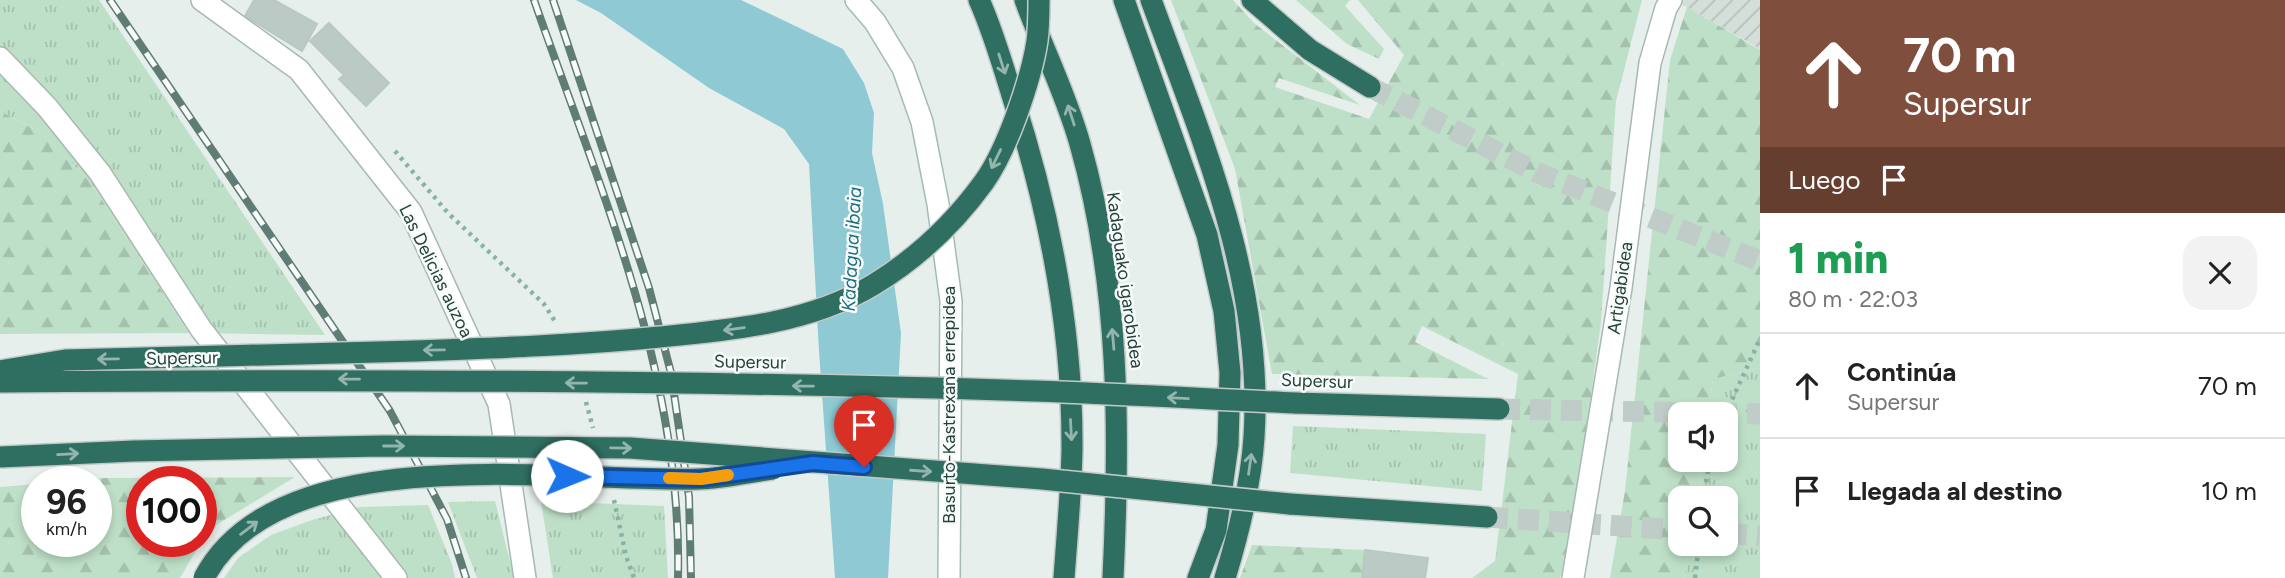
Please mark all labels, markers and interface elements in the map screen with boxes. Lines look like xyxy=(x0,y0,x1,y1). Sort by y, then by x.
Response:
text: 70 m xyxy=(1903,25,2016,84)
icon: ahead xyxy=(1788,28,1879,119)
one-way arrow xyxy=(997,53,1010,75)
text: Supersur xyxy=(1903,85,2031,123)
one-way arrow xyxy=(1064,105,1076,127)
one-way arrow xyxy=(989,148,1003,169)
icon: arrive xyxy=(1875,161,1913,199)
text: Luego xyxy=(1788,164,1861,196)
water label: Kadagua ibaia xyxy=(837,186,866,312)
street label: Kadaguako igarobidea xyxy=(1102,190,1148,370)
street label: Las Delicias auzoa xyxy=(394,201,478,341)
text: 1 min xyxy=(1788,233,1888,284)
button: close xyxy=(2183,236,2257,310)
street label: Artigabidea xyxy=(1603,240,1637,336)
text: 80 m · 22:03 xyxy=(1788,285,1918,313)
street label: Basurto-Kastrexana errepidea xyxy=(938,286,960,524)
one-way arrow xyxy=(723,323,746,336)
one-way arrow xyxy=(1106,328,1119,350)
one-way arrow xyxy=(422,343,445,357)
street label: Supersur xyxy=(146,346,218,370)
street label: Supersur xyxy=(714,350,786,374)
one-way arrow xyxy=(97,352,120,365)
text: Continúa xyxy=(1847,356,1956,388)
icon: ahead xyxy=(1788,367,1826,405)
street label: Supersur xyxy=(1281,369,1353,393)
text: 70 m xyxy=(2198,370,2257,402)
one-way arrow xyxy=(337,373,360,386)
one-way arrow xyxy=(565,376,588,390)
one-way arrow xyxy=(792,379,815,393)
text: Supersur xyxy=(1847,388,1939,416)
one-way arrow xyxy=(1167,391,1190,404)
pin xyxy=(834,395,894,467)
map controls xyxy=(1668,402,1738,556)
button: sound xyxy=(1668,402,1738,472)
icon: arrive xyxy=(845,406,883,444)
one-way arrow xyxy=(1064,419,1077,442)
one-way arrow xyxy=(382,439,405,453)
position arrow xyxy=(530,439,604,513)
one-way arrow xyxy=(609,441,632,455)
one-way arrow xyxy=(56,447,79,460)
one-way arrow xyxy=(1244,453,1257,476)
one-way arrow xyxy=(909,464,932,477)
speed limit sign: 100 xyxy=(126,466,217,557)
icon: arrive xyxy=(1788,472,1826,510)
text: Llegada al destino xyxy=(1847,475,2062,507)
text: 10 m xyxy=(2201,475,2257,507)
text: 96 xyxy=(46,481,87,523)
button: search xyxy=(1668,486,1738,556)
text: km/h xyxy=(46,518,87,540)
one-way arrow xyxy=(239,520,258,535)

